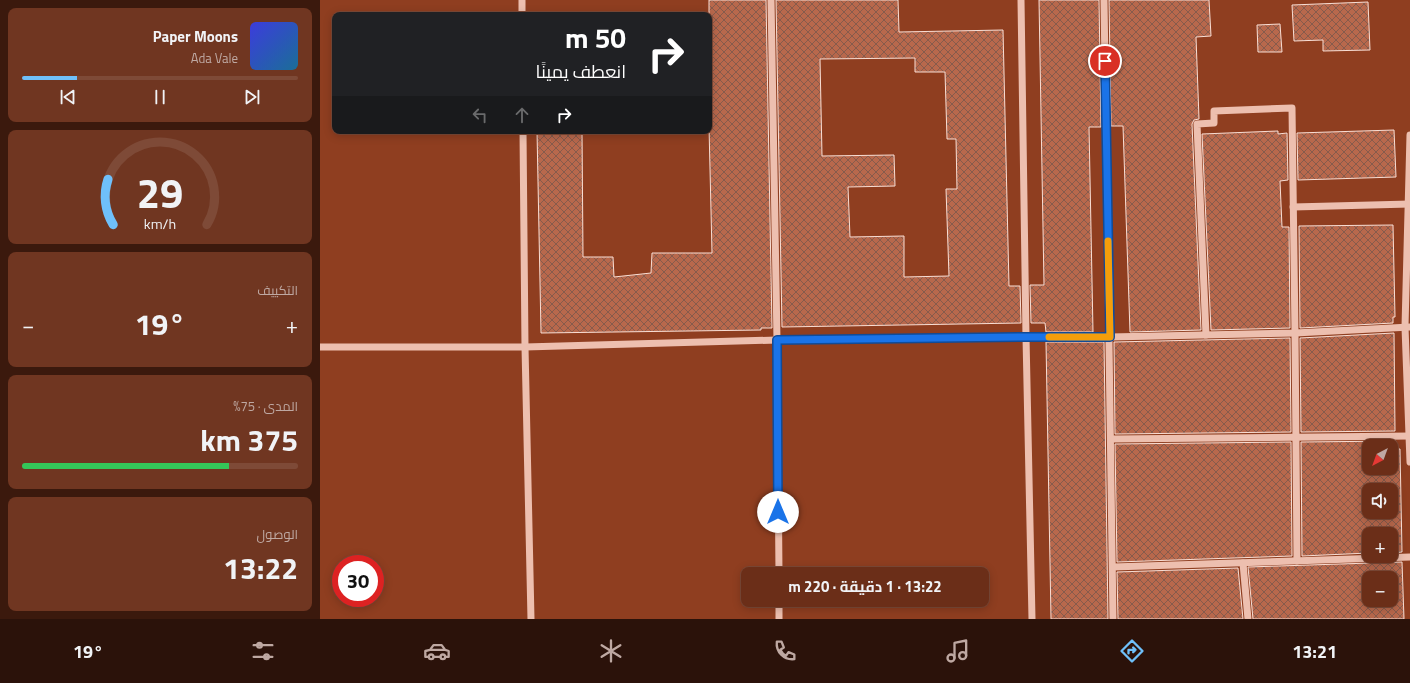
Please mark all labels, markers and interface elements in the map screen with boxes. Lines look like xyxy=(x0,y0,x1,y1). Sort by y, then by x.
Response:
text: 50 m xyxy=(565,16,626,59)
text: Paper Moons xyxy=(153,25,238,48)
icon: right xyxy=(640,28,692,80)
pin xyxy=(1088,44,1122,78)
text: Ada Vale xyxy=(191,48,238,68)
icon: arrive xyxy=(1094,50,1116,72)
text: انعطف يمينًا xyxy=(536,58,626,85)
icon: previous xyxy=(57,86,79,108)
icon: pause xyxy=(149,86,171,108)
icon: next xyxy=(241,86,263,108)
icon: left xyxy=(469,104,491,126)
icon: ahead xyxy=(511,104,533,126)
icon: right xyxy=(553,104,575,126)
text: 29 xyxy=(137,161,183,224)
text: km/h xyxy=(144,213,176,235)
text: التكييف xyxy=(257,280,298,300)
text: 19° xyxy=(135,301,185,347)
text: − xyxy=(22,308,34,342)
text: + xyxy=(286,308,298,342)
text: المدى · 75% xyxy=(233,396,298,416)
text: 375 km xyxy=(200,417,298,463)
north arrow xyxy=(1362,439,1398,475)
map controls xyxy=(1362,439,1398,607)
button: sound xyxy=(1362,483,1398,519)
position arrow xyxy=(757,491,799,533)
text: الوصول xyxy=(257,524,298,544)
button: + xyxy=(1362,527,1398,563)
text: 13:22 xyxy=(223,545,298,591)
speed limit sign: 30 xyxy=(332,555,384,607)
button: − xyxy=(1362,571,1398,607)
text: 13:22 · 1 دقيقة · 220 m xyxy=(788,575,942,598)
icon: filters xyxy=(249,637,277,665)
icon: car xyxy=(423,637,451,665)
icon: climate xyxy=(597,637,625,665)
icon: phone xyxy=(771,637,799,665)
icon: music xyxy=(944,637,972,665)
icon: directions xyxy=(1118,637,1146,665)
text: 19° xyxy=(73,638,103,665)
text: 13:21 xyxy=(1292,638,1337,665)

